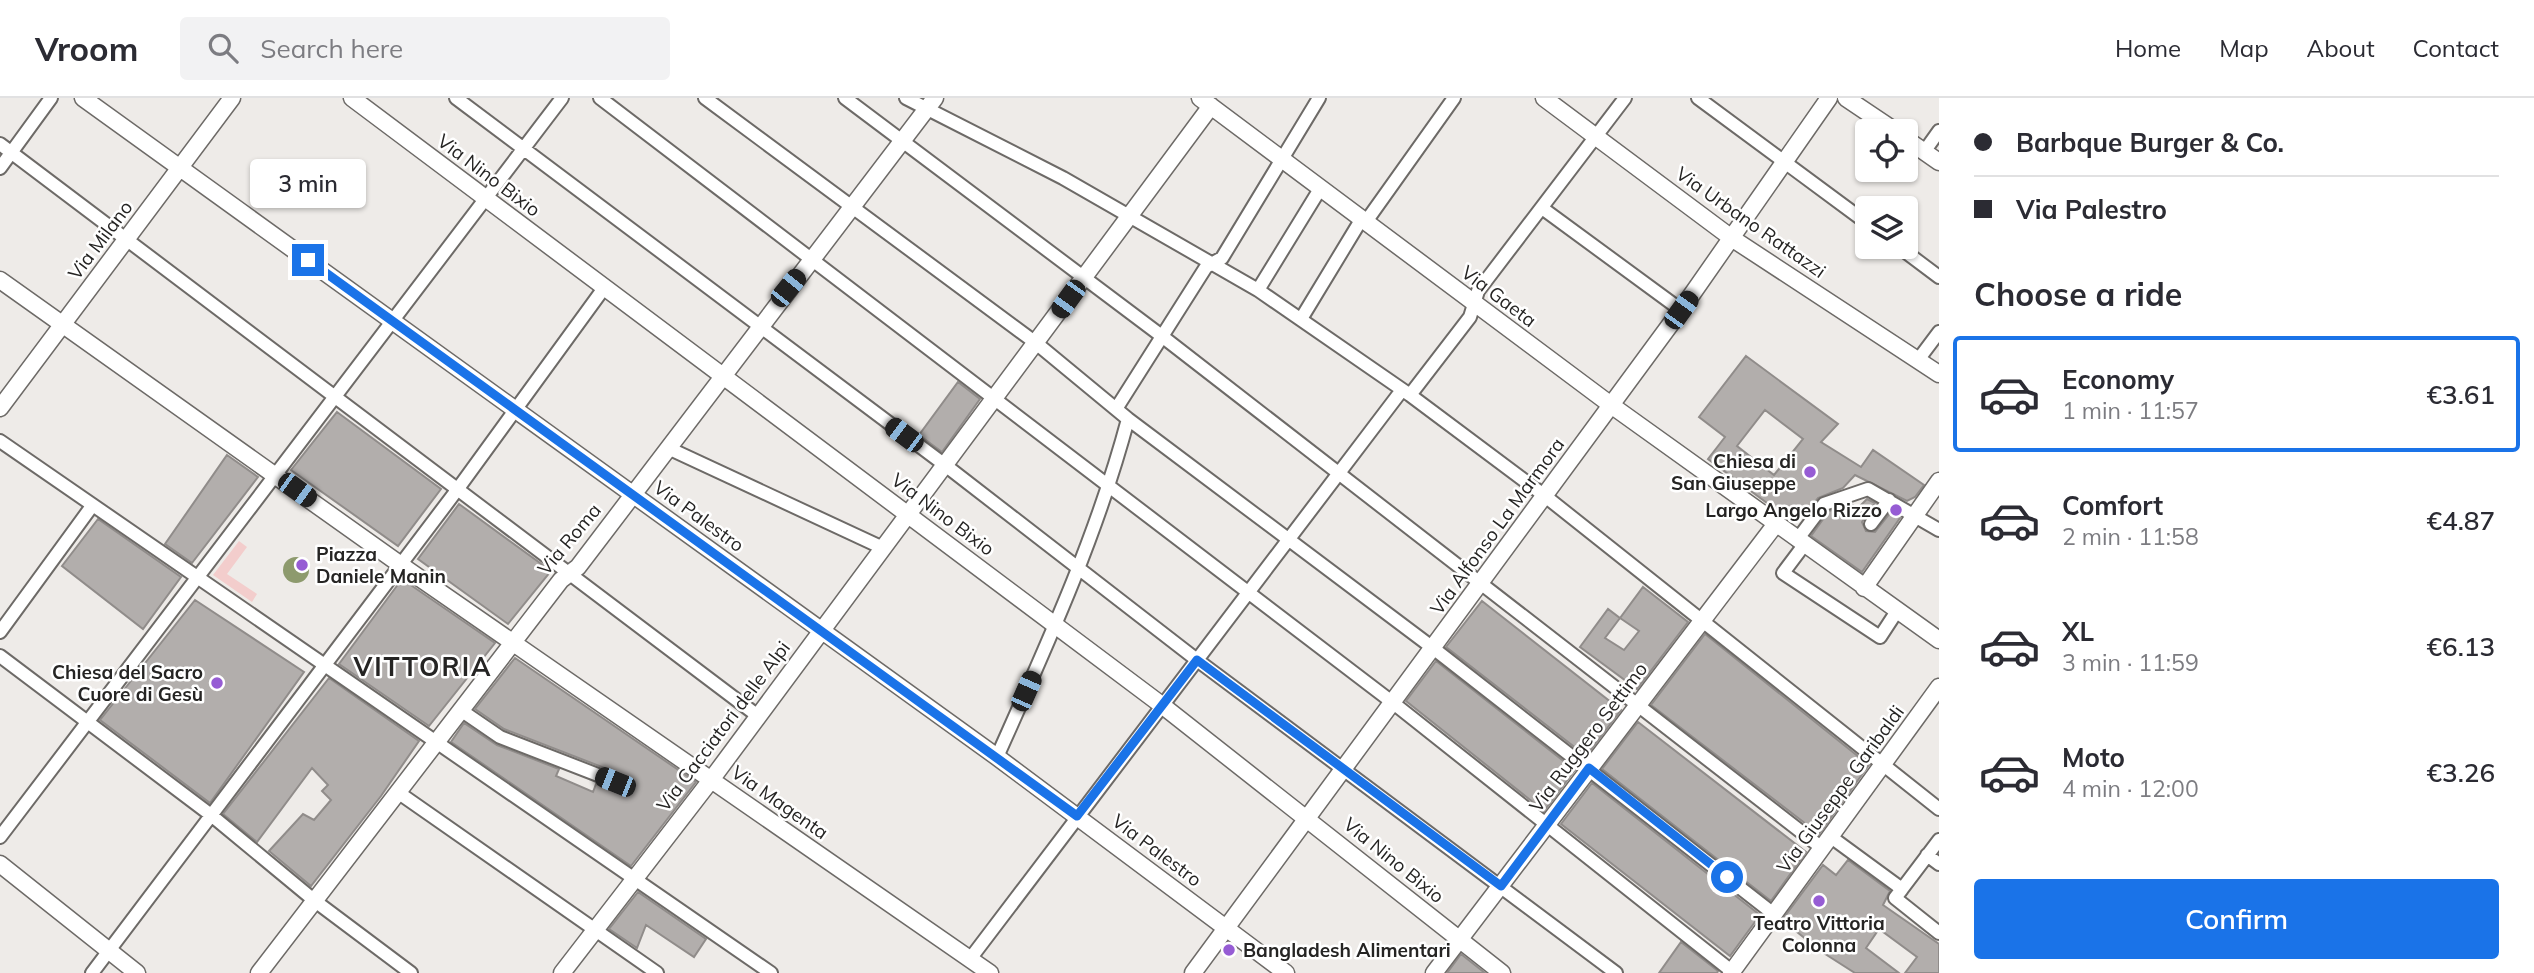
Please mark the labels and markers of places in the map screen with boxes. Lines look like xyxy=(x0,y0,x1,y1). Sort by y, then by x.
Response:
place label: Chiesa di San Giuseppe xyxy=(1671,449,1796,495)
marker: Chiesa di San Giuseppe xyxy=(1802,464,1818,480)
place label: Largo Angelo Rizzo xyxy=(1705,498,1882,522)
marker: Largo Angelo Rizzo xyxy=(1888,502,1904,518)
place label: Piazza Daniele Manin xyxy=(316,542,446,588)
marker: Piazza Daniele Manin xyxy=(294,557,310,573)
place label: Chiesa del Sacro Cuore di Gesù xyxy=(52,660,203,706)
marker: Chiesa del Sacro Cuore di Gesù xyxy=(209,675,225,691)
marker: Teatro Vittoria Colonna xyxy=(1811,893,1827,909)
place label: Teatro Vittoria Colonna xyxy=(1753,911,1885,957)
place label: Bangladesh Alimentari xyxy=(1243,938,1451,962)
marker: Bangladesh Alimentari xyxy=(1221,942,1237,958)

